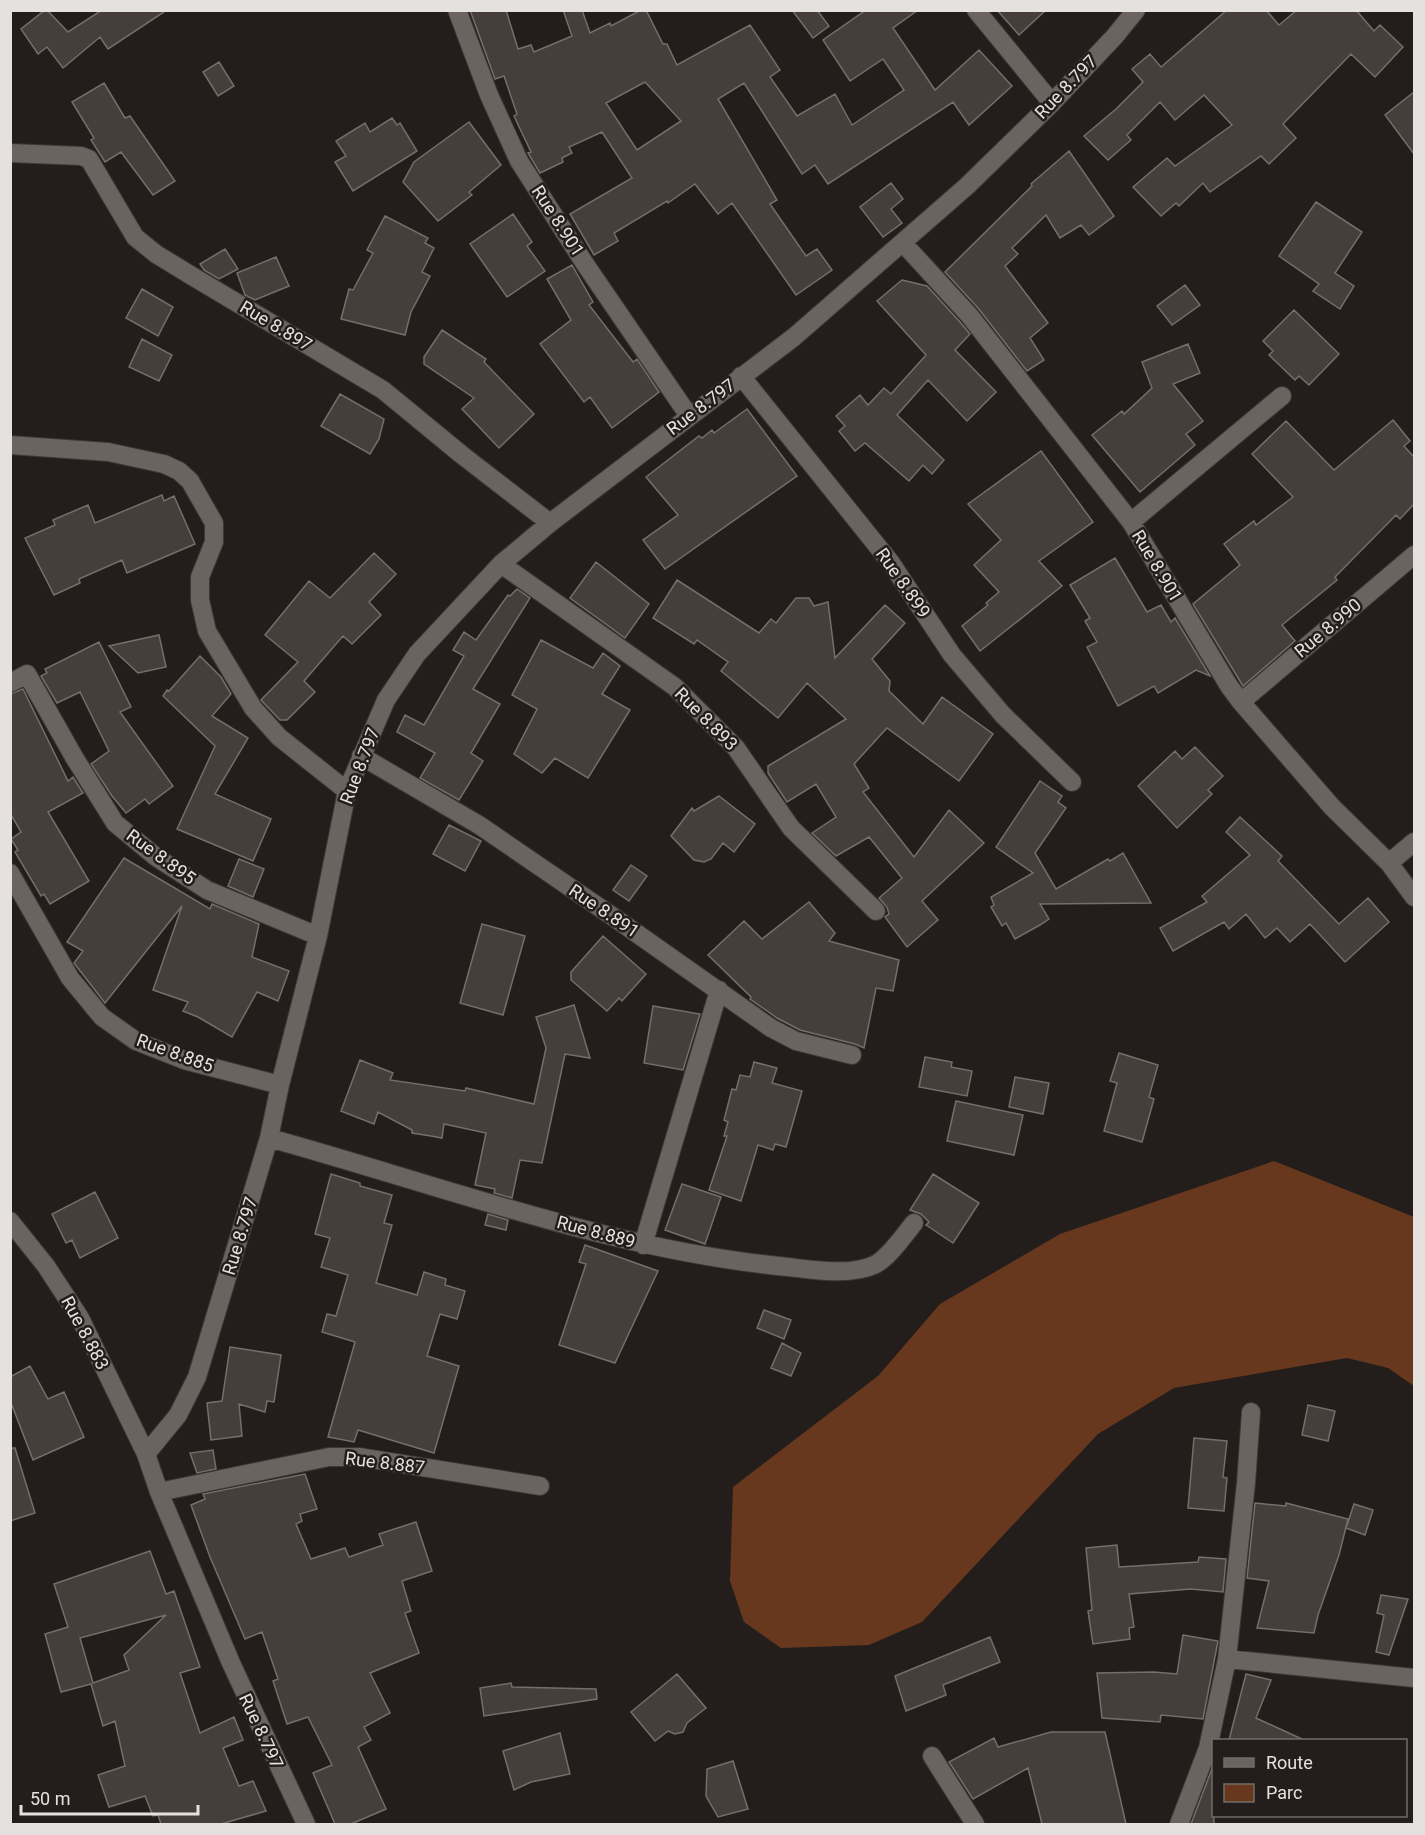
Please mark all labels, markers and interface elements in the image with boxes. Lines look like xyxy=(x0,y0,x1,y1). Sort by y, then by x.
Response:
street label: Rue 8.797 xyxy=(1030,50,1101,123)
street label: Rue 8.901 xyxy=(528,181,589,260)
street label: Rue 8.897 xyxy=(236,296,316,355)
street label: Rue 8.797 xyxy=(662,374,739,439)
street label: Rue 8.901 xyxy=(1128,526,1187,606)
street label: Rue 8.899 xyxy=(872,544,935,622)
street label: Rue 8.990 xyxy=(1290,594,1365,661)
street label: Rue 8.893 xyxy=(671,683,742,754)
street label: Rue 8.797 xyxy=(335,725,384,807)
street label: Rue 8.895 xyxy=(123,825,200,889)
street label: Rue 8.891 xyxy=(565,879,643,942)
street label: Rue 8.885 xyxy=(134,1029,216,1076)
street label: Rue 8.797 xyxy=(218,1194,261,1277)
street label: Rue 8.889 xyxy=(555,1211,638,1252)
street label: Rue 8.883 xyxy=(57,1292,114,1373)
street label: Rue 8.887 xyxy=(344,1447,426,1478)
street label: Rue 8.797 xyxy=(235,1690,288,1772)
legend xyxy=(1212,1739,1407,1817)
text: Route xyxy=(1266,1752,1313,1773)
scale bar xyxy=(21,1778,198,1816)
text: Parc xyxy=(1266,1782,1302,1803)
text: 50 m xyxy=(30,1788,70,1809)

